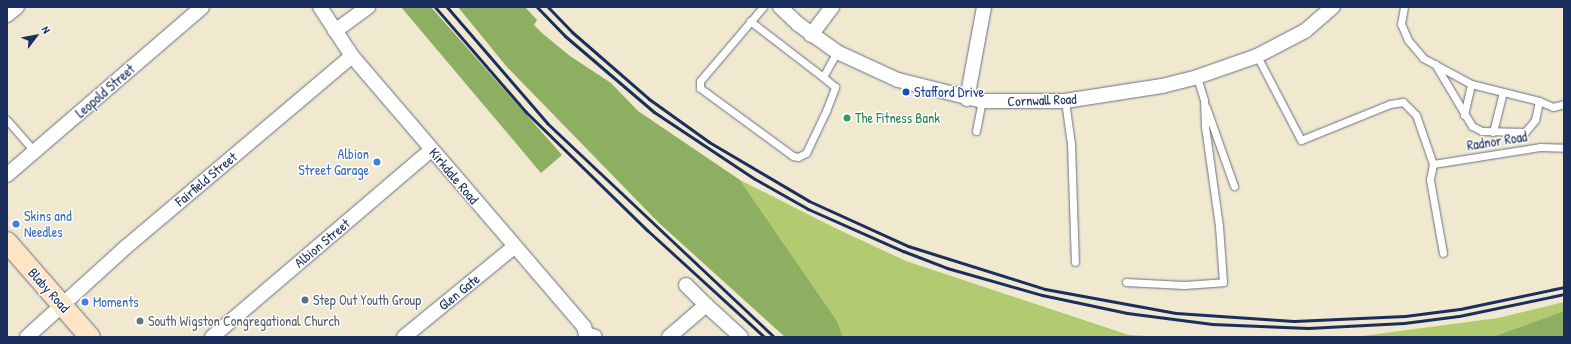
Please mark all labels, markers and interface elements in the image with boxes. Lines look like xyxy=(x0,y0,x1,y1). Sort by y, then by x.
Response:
north arrow xyxy=(16,16,56,56)
text: N xyxy=(39,23,54,36)
street label: Leopold Street xyxy=(72,61,138,121)
place label: Stafford Drive xyxy=(914,84,984,100)
marker: Stafford Drive xyxy=(901,87,911,97)
street label: Cornwall Road xyxy=(1007,90,1077,110)
place label: The Fitness Bank xyxy=(855,110,940,126)
marker: The Fitness Bank xyxy=(842,113,852,123)
street label: Radnor Road xyxy=(1466,128,1528,154)
street label: Kirkdale Road xyxy=(426,145,482,207)
place label: Albion Street Garage xyxy=(298,146,369,178)
street label: Fairfield Street xyxy=(172,148,240,210)
marker: Albion Street Garage xyxy=(372,157,382,167)
place label: Skins and Needles xyxy=(24,208,72,240)
street label: Albion Street xyxy=(291,215,353,271)
marker: Skins and Needles xyxy=(11,219,21,229)
street label: Blaby Road xyxy=(25,264,73,316)
street label: Glen Gate xyxy=(435,270,483,314)
place label: Step Out Youth Group xyxy=(313,292,421,308)
place label: Moments xyxy=(93,294,139,310)
marker: Step Out Youth Group xyxy=(300,295,310,305)
marker: Moments xyxy=(80,297,90,307)
place label: South Wigston Congregational Church xyxy=(148,313,340,329)
marker: South Wigston Congregational Church xyxy=(135,316,145,326)

